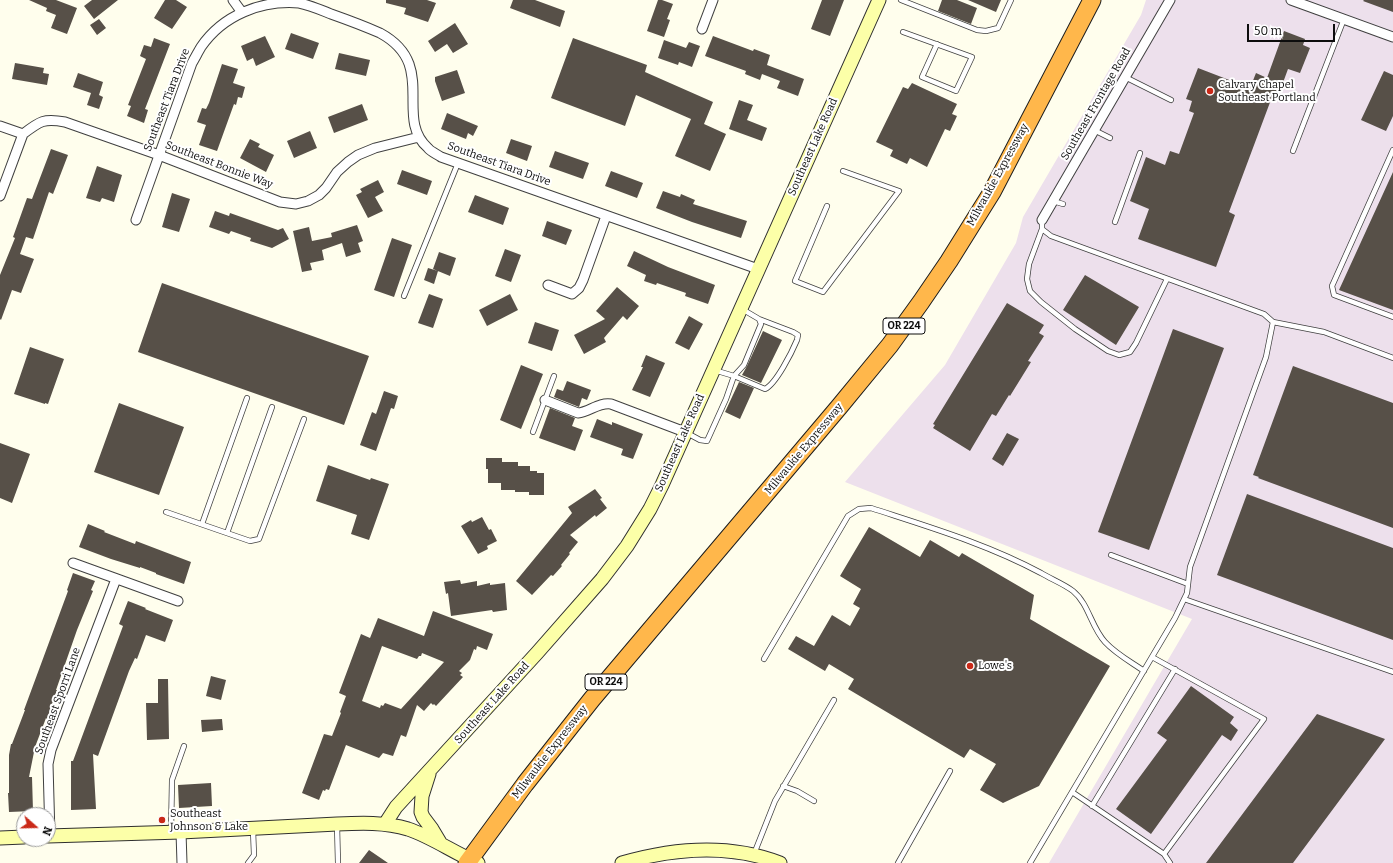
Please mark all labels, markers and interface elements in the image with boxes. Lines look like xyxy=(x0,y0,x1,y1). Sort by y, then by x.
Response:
scale bar xyxy=(1249,16,1337,42)
text: 50 m xyxy=(1254,24,1282,38)
street label: Southeast Frontage Road xyxy=(1058,45,1134,163)
street label: Southeast Tiara Drive xyxy=(141,47,193,153)
place label: Calvary Chapel Southeast Portland xyxy=(1218,78,1316,104)
marker: Calvary Chapel Southeast Portland xyxy=(1205,86,1215,96)
street label: Southeast Lake Road xyxy=(785,96,841,198)
street label: Milwaukie Expressway xyxy=(964,121,1032,229)
street label: Southeast Bonnie Way xyxy=(163,138,275,192)
street label: Southeast Tiara Drive xyxy=(446,139,552,189)
road number: OR 224 xyxy=(883,318,925,334)
street label: Southeast Lake Road xyxy=(652,392,708,494)
street label: Milwaukie Expressway xyxy=(762,401,846,497)
street label: Southeast Sporri Lane xyxy=(33,646,83,756)
street label: Southeast Lake Road xyxy=(452,659,532,747)
place label: Lowe's xyxy=(978,659,1012,673)
marker: Lowe's xyxy=(965,661,975,671)
road number: OR 224 xyxy=(585,674,627,690)
street label: Milwaukie Expressway xyxy=(509,703,591,801)
north arrow xyxy=(16,807,56,847)
place label: Southeast Johnson & Lake xyxy=(170,807,248,833)
marker: Southeast Johnson & Lake xyxy=(157,815,167,825)
text: N xyxy=(39,825,54,837)

